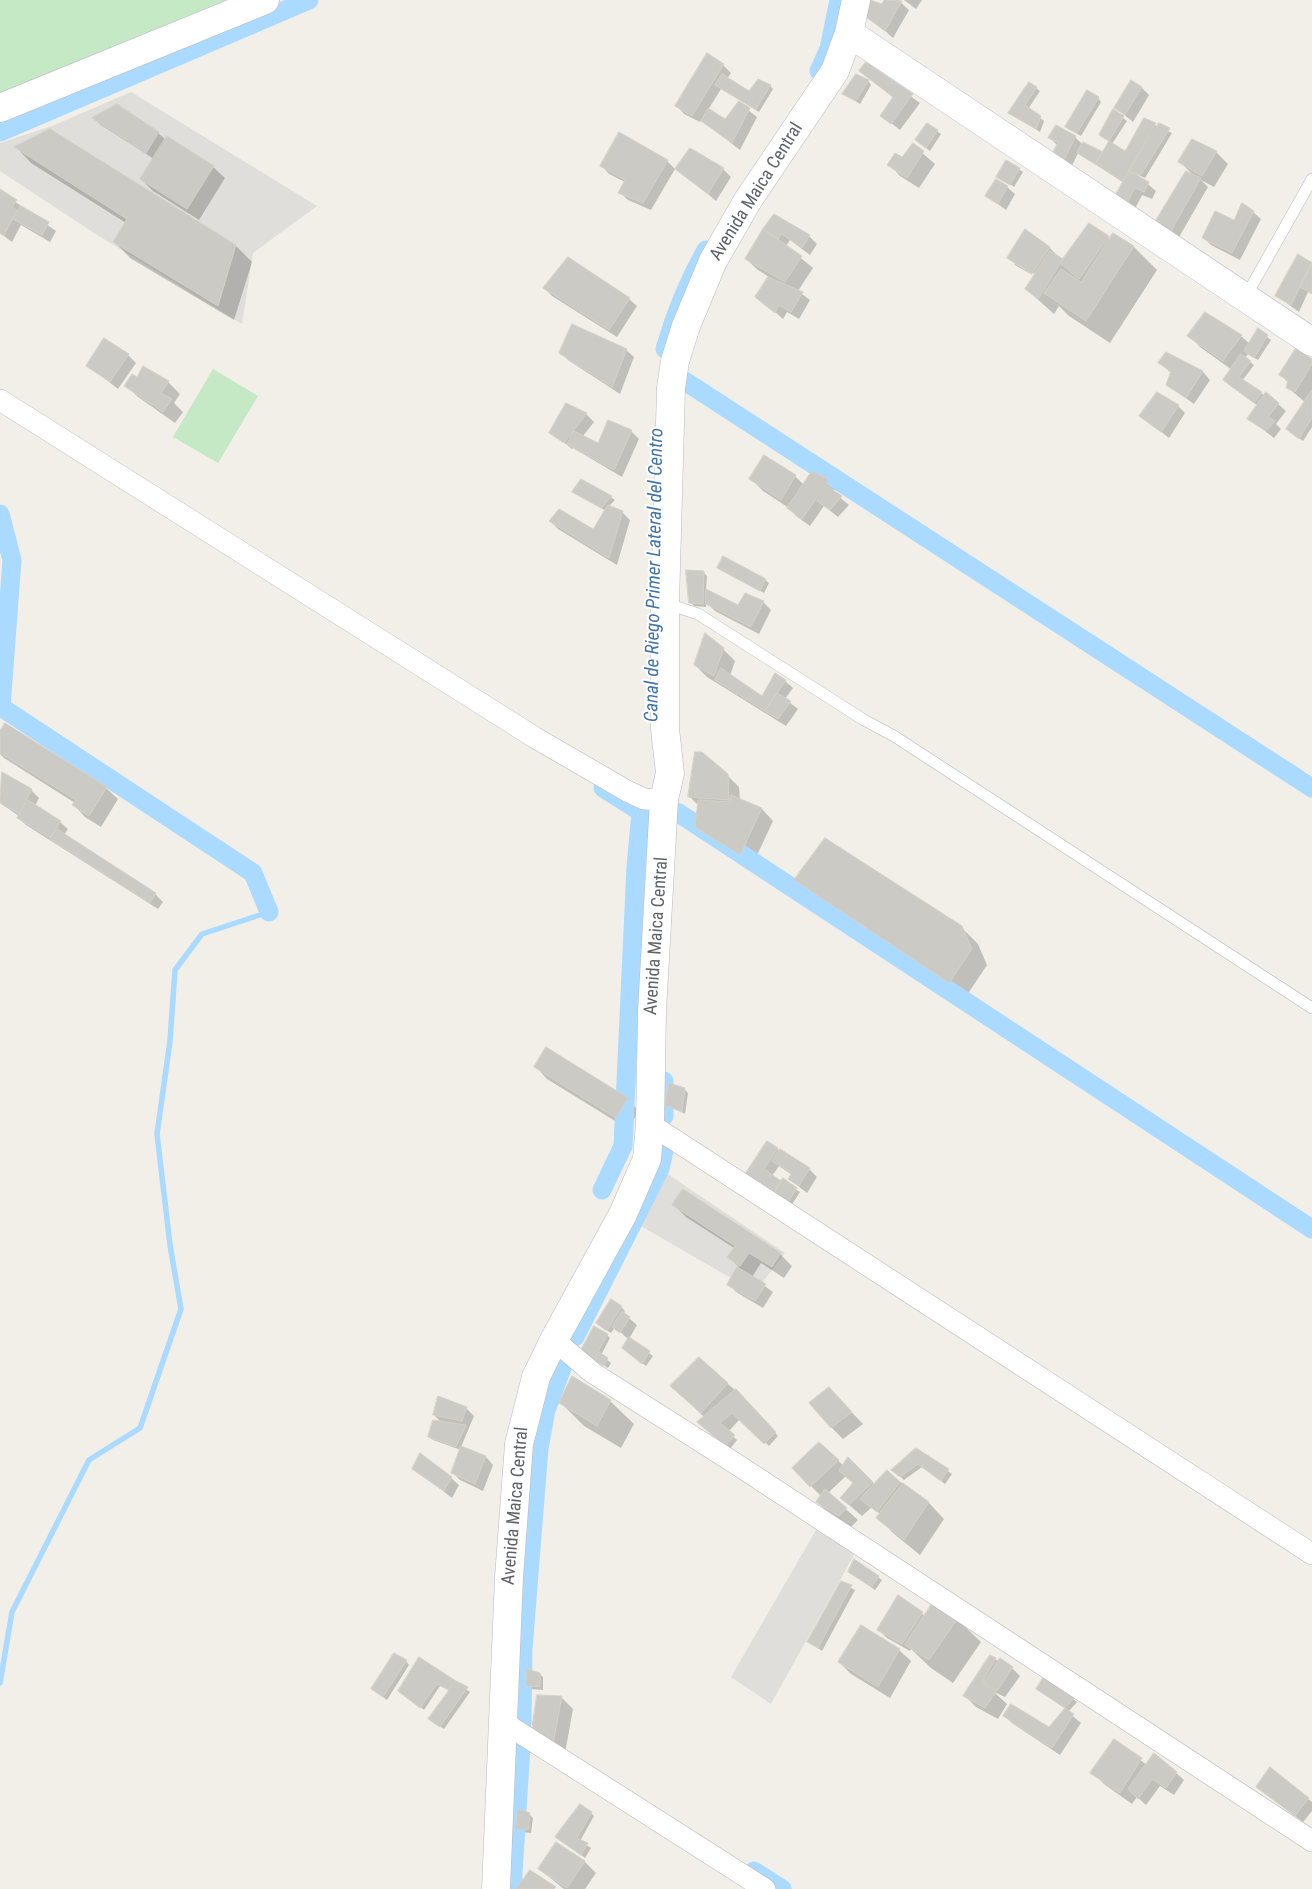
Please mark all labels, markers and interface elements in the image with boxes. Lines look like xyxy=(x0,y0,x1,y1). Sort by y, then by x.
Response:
street label: Avenida Maica Central xyxy=(706,119,808,265)
water label: Canal de Riego Primer Lateral del Centro xyxy=(641,428,669,722)
street label: Avenida Maica Central xyxy=(641,856,673,1016)
street label: Avenida Maica Central xyxy=(498,1426,534,1586)

